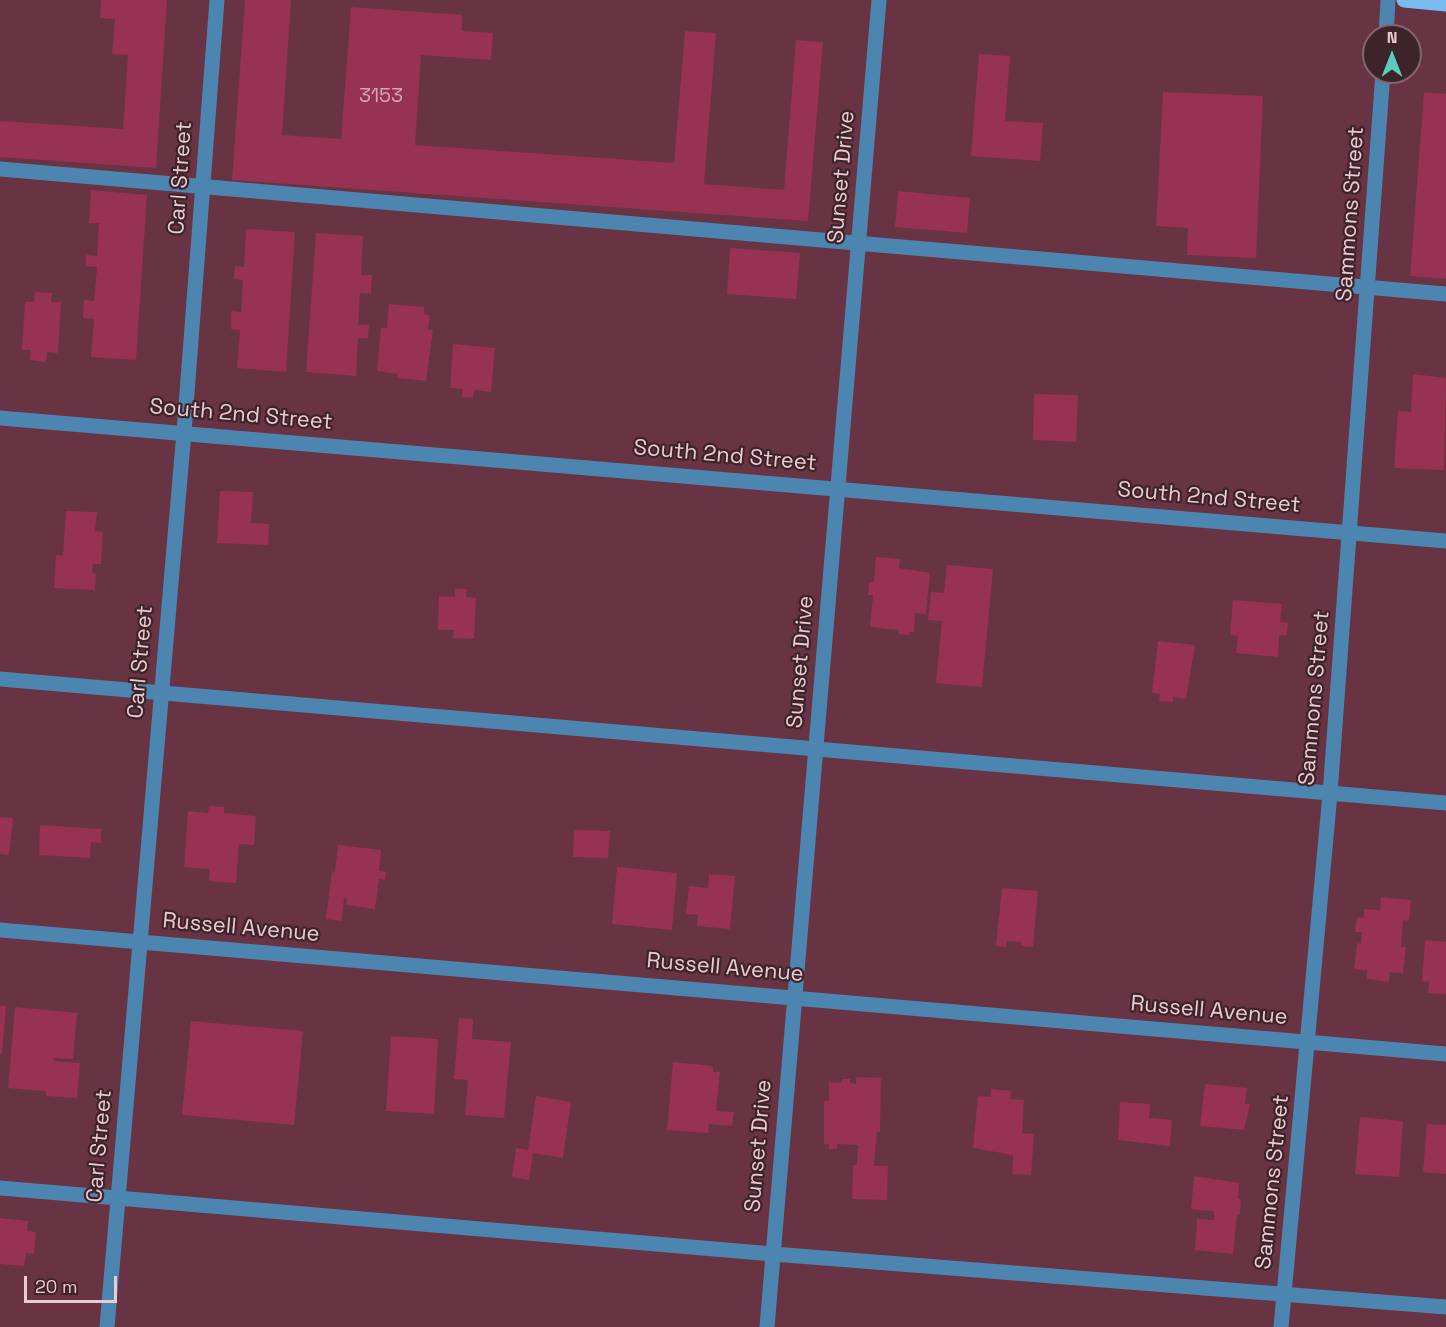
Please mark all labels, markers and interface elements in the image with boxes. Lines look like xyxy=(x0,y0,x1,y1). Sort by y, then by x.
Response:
north arrow xyxy=(1362,24,1422,84)
text: N xyxy=(1387,27,1397,48)
house number: 3153 xyxy=(359,85,403,109)
street label: Sunset Drive xyxy=(823,110,861,244)
street label: Carl Street xyxy=(164,121,198,235)
street label: Sammons Street xyxy=(1332,126,1370,302)
street label: South 2nd Street xyxy=(148,394,334,436)
street label: South 2nd Street xyxy=(632,435,818,477)
street label: South 2nd Street xyxy=(1116,477,1302,519)
street label: Sunset Drive xyxy=(782,595,820,729)
street label: Carl Street xyxy=(123,604,159,720)
street label: Sammons Street xyxy=(1294,609,1336,787)
street label: Russell Avenue xyxy=(161,908,321,948)
street label: Russell Avenue xyxy=(645,948,805,988)
street label: Russell Avenue xyxy=(1129,991,1289,1031)
street label: Sunset Drive xyxy=(740,1079,778,1213)
street label: Carl Street xyxy=(82,1088,118,1204)
street label: Sammons Street xyxy=(1251,1093,1295,1271)
scale bar xyxy=(27,1264,120,1302)
text: 20 m xyxy=(35,1275,78,1298)

